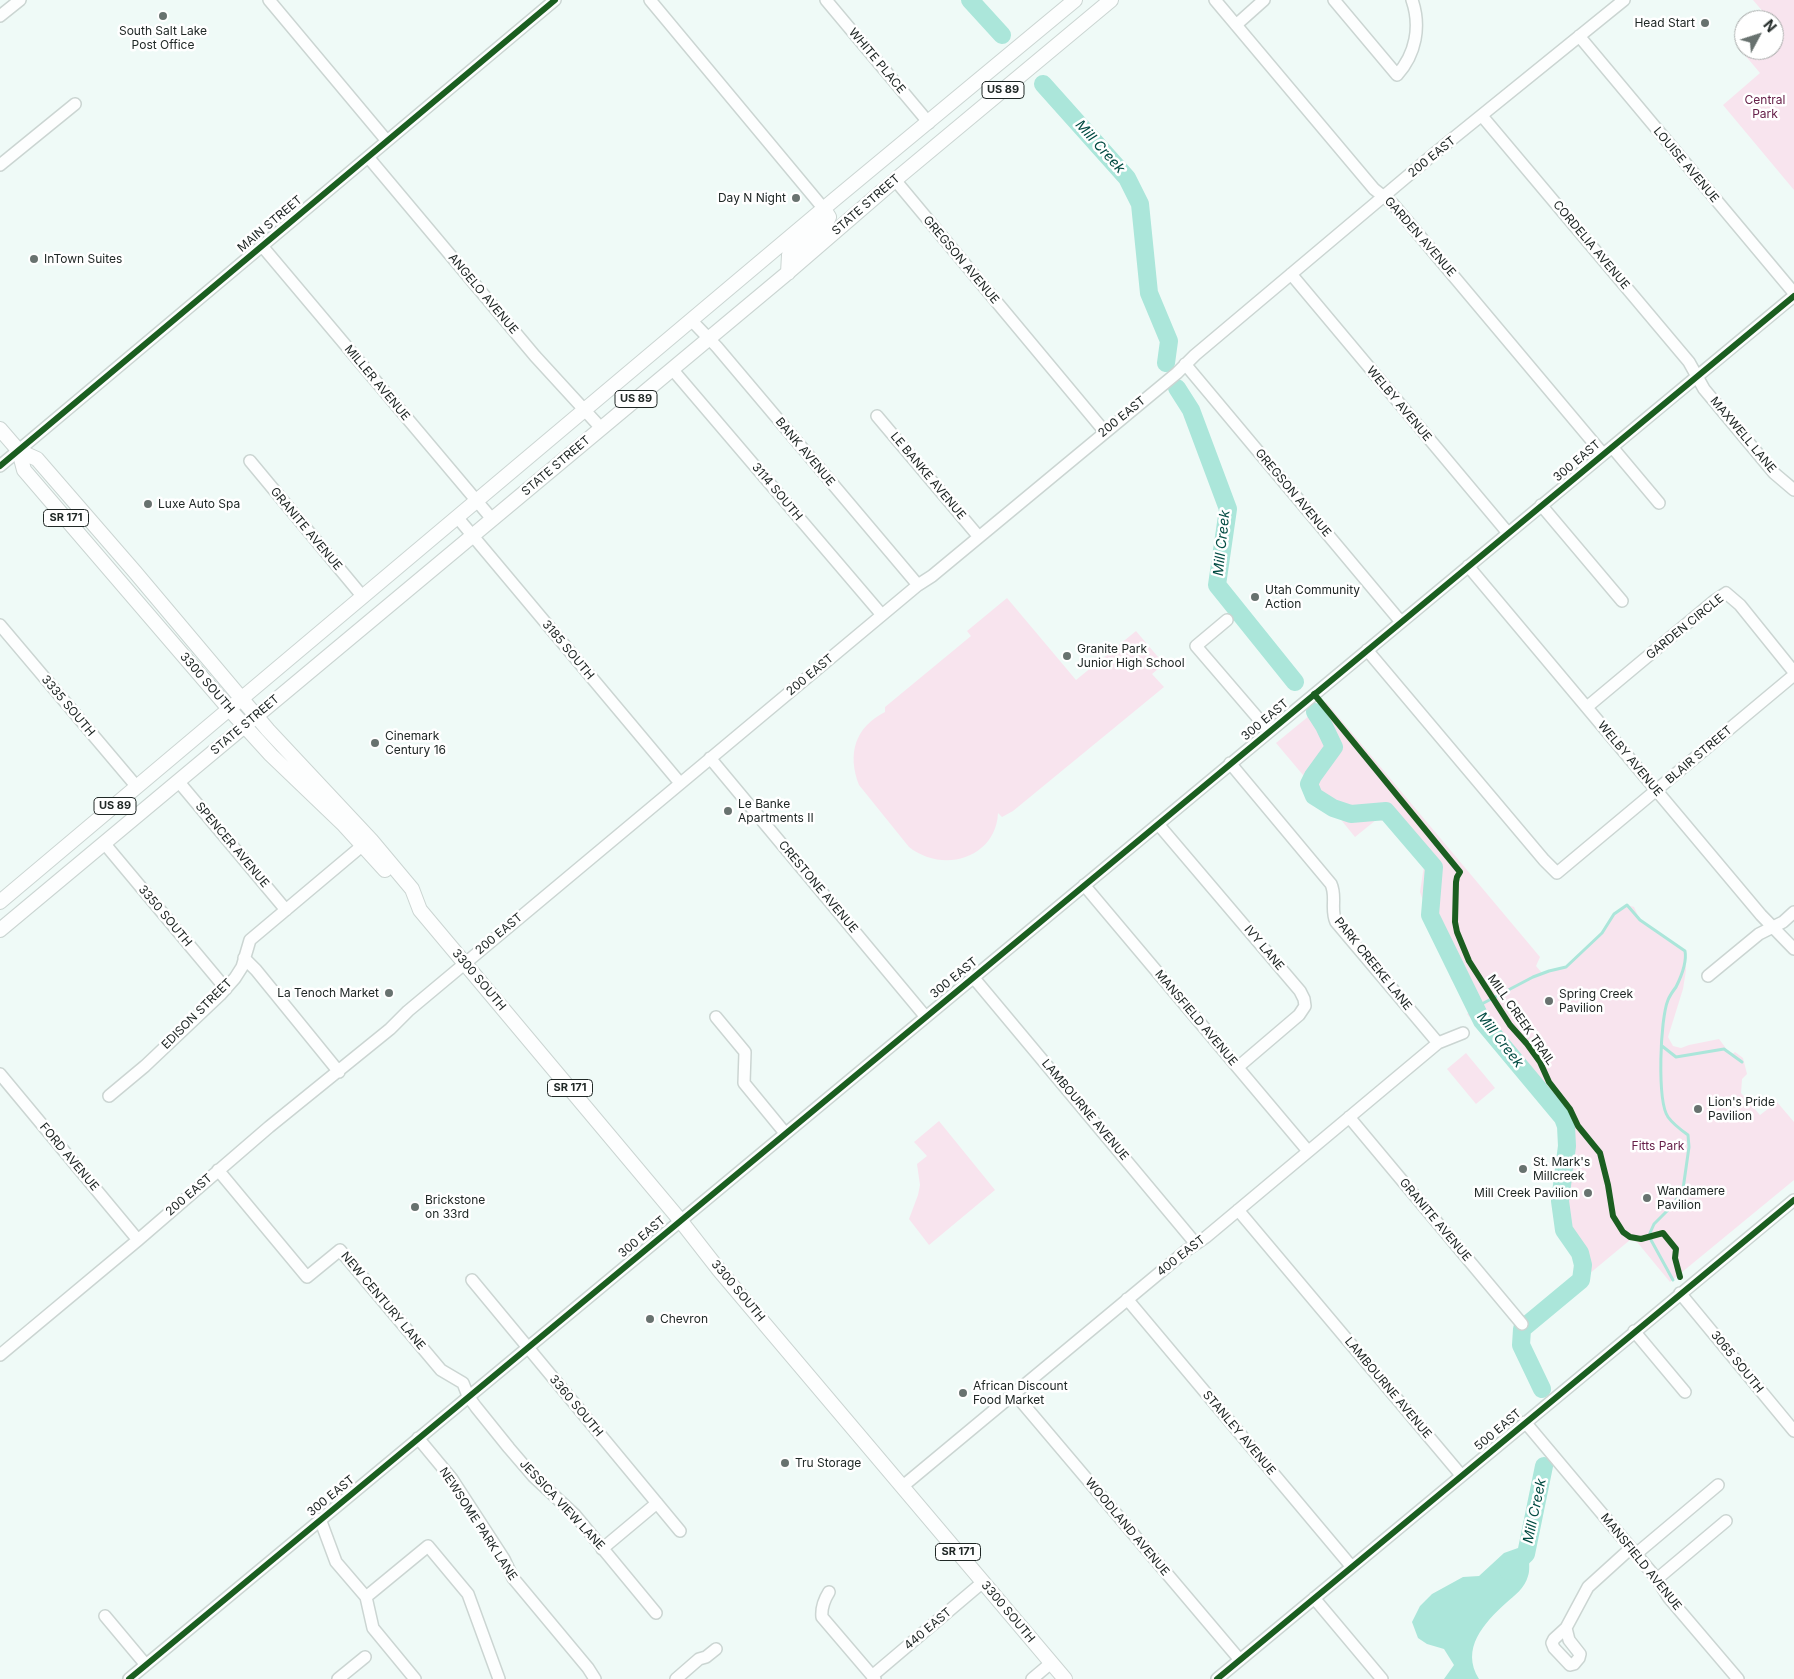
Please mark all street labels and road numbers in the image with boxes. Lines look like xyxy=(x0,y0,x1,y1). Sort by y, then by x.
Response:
street label: WHITE PLACE xyxy=(846,26,908,96)
road number: US 89 xyxy=(982,82,1024,98)
street label: LOUISE AVENUE xyxy=(1650,124,1722,206)
street label: 200 EAST xyxy=(1405,134,1459,180)
street label: STATE STREET xyxy=(829,172,903,238)
street label: MAIN STREET xyxy=(235,193,305,255)
street label: GARDEN AVENUE xyxy=(1381,194,1459,280)
street label: CORDELIA AVENUE xyxy=(1550,198,1632,292)
street label: GREGSON AVENUE xyxy=(920,213,1002,307)
street label: ANGELO AVENUE xyxy=(445,251,521,337)
street label: MILLER AVENUE xyxy=(341,342,413,424)
street label: WELBY AVENUE xyxy=(1363,364,1435,444)
road number: US 89 xyxy=(615,390,657,408)
street label: 200 EAST xyxy=(1095,394,1149,440)
street label: MAXWELL LANE xyxy=(1707,394,1779,476)
street label: BANK AVENUE xyxy=(772,415,838,489)
street label: LE BANKE AVENUE xyxy=(887,429,969,523)
street label: STATE STREET xyxy=(519,433,593,499)
street label: 300 EAST xyxy=(1551,437,1603,485)
street label: GREGSON AVENUE xyxy=(1252,446,1334,540)
street label: 3114 SOUTH xyxy=(749,460,805,524)
street label: GRANITE AVENUE xyxy=(267,485,345,573)
road number: SR 171 xyxy=(44,509,88,526)
street label: GARDEN CIRCLE xyxy=(1643,591,1727,663)
street label: 3185 SOUTH xyxy=(539,617,597,683)
street label: 3300 SOUTH xyxy=(177,650,237,716)
street label: 200 EAST xyxy=(784,651,836,699)
street label: 3335 SOUTH xyxy=(38,673,98,739)
street label: STATE STREET xyxy=(208,692,282,758)
street label: 300 EAST xyxy=(1239,696,1291,744)
street label: WELBY AVENUE xyxy=(1594,719,1666,799)
street label: BLAIR STREET xyxy=(1663,723,1735,787)
road number: US 89 xyxy=(94,798,136,814)
street label: SPENCER AVENUE xyxy=(192,799,272,891)
street label: CRESTONE AVENUE xyxy=(775,838,861,936)
street label: 3350 SOUTH xyxy=(135,882,195,950)
street label: 200 EAST xyxy=(473,910,525,958)
street label: PARK CREEKE LANE xyxy=(1331,915,1415,1013)
street label: IVY LANE xyxy=(1241,923,1287,973)
street label: 3300 SOUTH xyxy=(449,946,509,1014)
street label: 300 EAST xyxy=(927,955,981,1001)
street label: MANSFIELD AVENUE xyxy=(1152,967,1240,1069)
street label: MILL CREEK TRAIL xyxy=(1484,972,1558,1068)
street label: EDISON STREET xyxy=(159,976,235,1052)
street label: LAMBOURNE AVENUE xyxy=(1039,1057,1131,1163)
road number: SR 171 xyxy=(548,1080,592,1096)
street label: FORD AVENUE xyxy=(36,1120,102,1194)
street label: 200 EAST xyxy=(163,1171,215,1219)
street label: GRANITE AVENUE xyxy=(1396,1176,1474,1264)
street label: 300 EAST xyxy=(616,1213,668,1261)
street label: 400 EAST xyxy=(1154,1233,1208,1279)
street label: NEW CENTURY LANE xyxy=(338,1249,428,1353)
street label: 3300 SOUTH xyxy=(708,1257,768,1325)
street label: 3065 SOUTH xyxy=(1708,1328,1766,1396)
street label: LAMBOURNE AVENUE xyxy=(1342,1335,1434,1441)
street label: 3360 SOUTH xyxy=(546,1372,606,1440)
street label: STANLEY AVENUE xyxy=(1200,1388,1278,1478)
street label: 500 EAST xyxy=(1472,1406,1524,1454)
street label: JESSICA VIEW LANE xyxy=(516,1457,608,1553)
street label: NEWSOME PARK LANE xyxy=(436,1465,520,1583)
street label: 300 EAST xyxy=(304,1473,358,1519)
street label: WOODLAND AVENUE xyxy=(1082,1475,1172,1579)
street label: MANSFIELD AVENUE xyxy=(1598,1511,1684,1613)
road number: SR 171 xyxy=(936,1544,980,1560)
street label: 3300 SOUTH xyxy=(978,1578,1038,1646)
street label: 440 EAST xyxy=(901,1605,955,1653)

